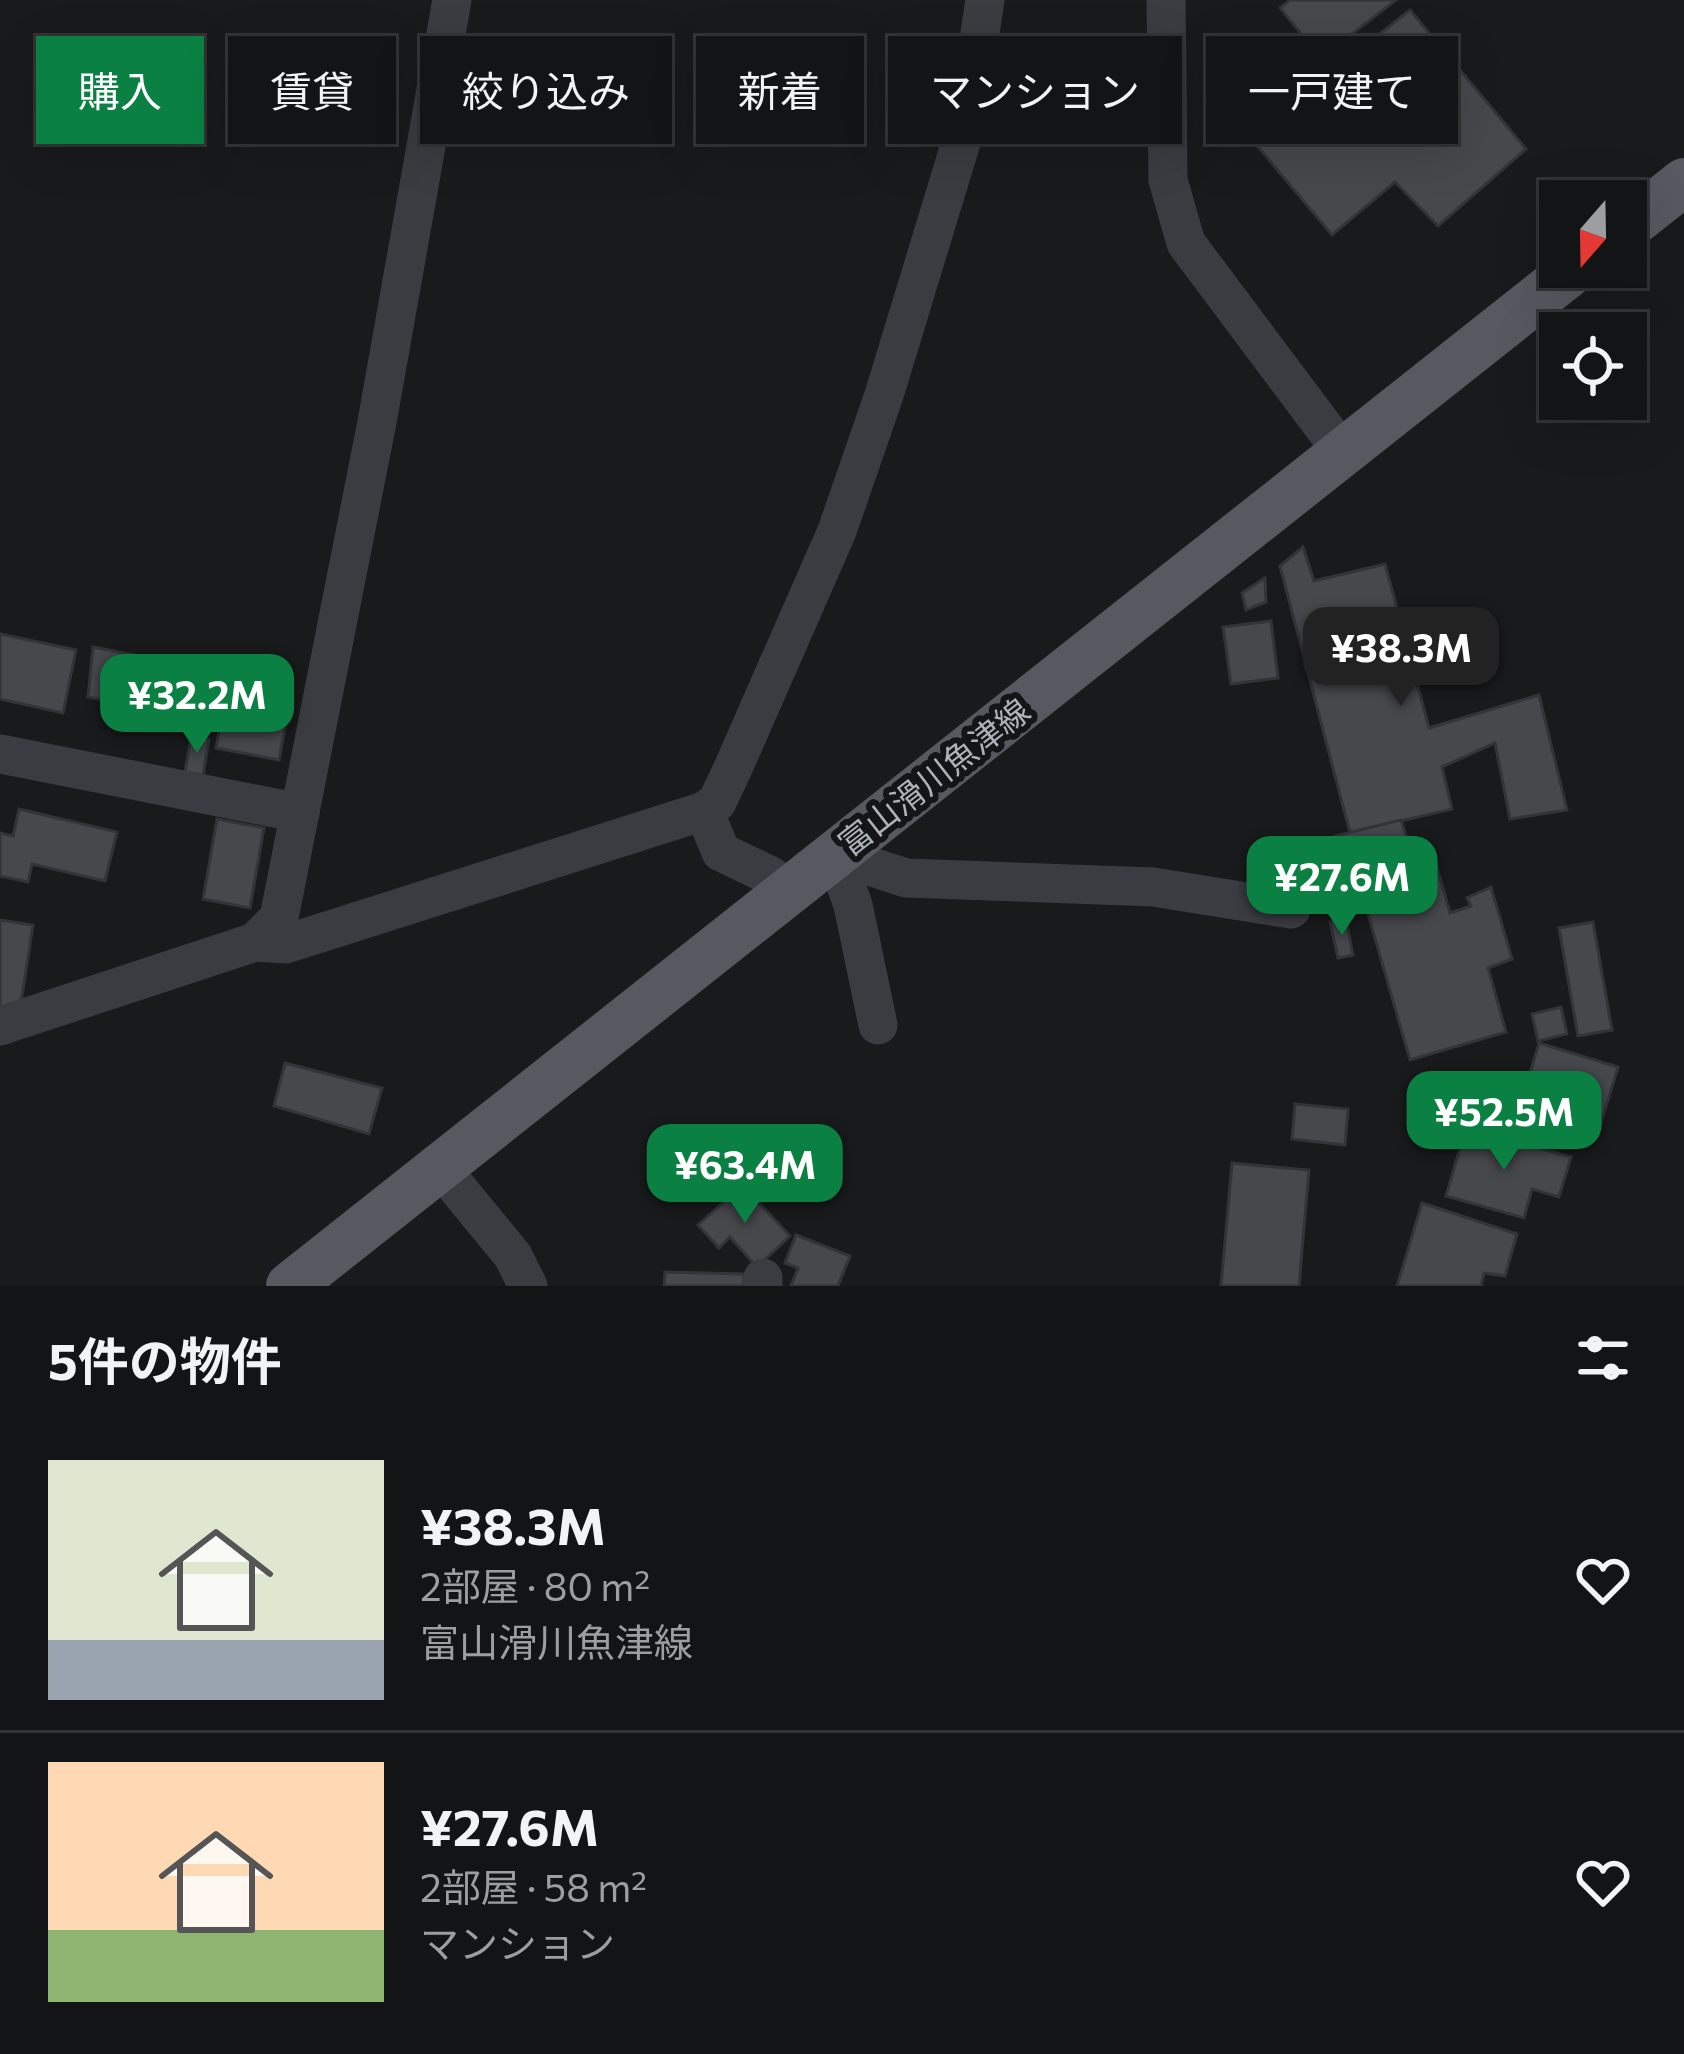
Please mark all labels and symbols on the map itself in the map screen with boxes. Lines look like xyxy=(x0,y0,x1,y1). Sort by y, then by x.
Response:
north arrow xyxy=(1539,180,1647,288)
pin: ¥38.3M xyxy=(1303,607,1499,709)
pin: ¥32.2M xyxy=(99,654,295,756)
street label: 富山滑川魚津線 xyxy=(829,689,1037,863)
pin: ¥27.6M xyxy=(1244,836,1440,938)
pin: ¥52.5M xyxy=(1406,1071,1602,1173)
pin: ¥63.4M xyxy=(647,1124,843,1226)

